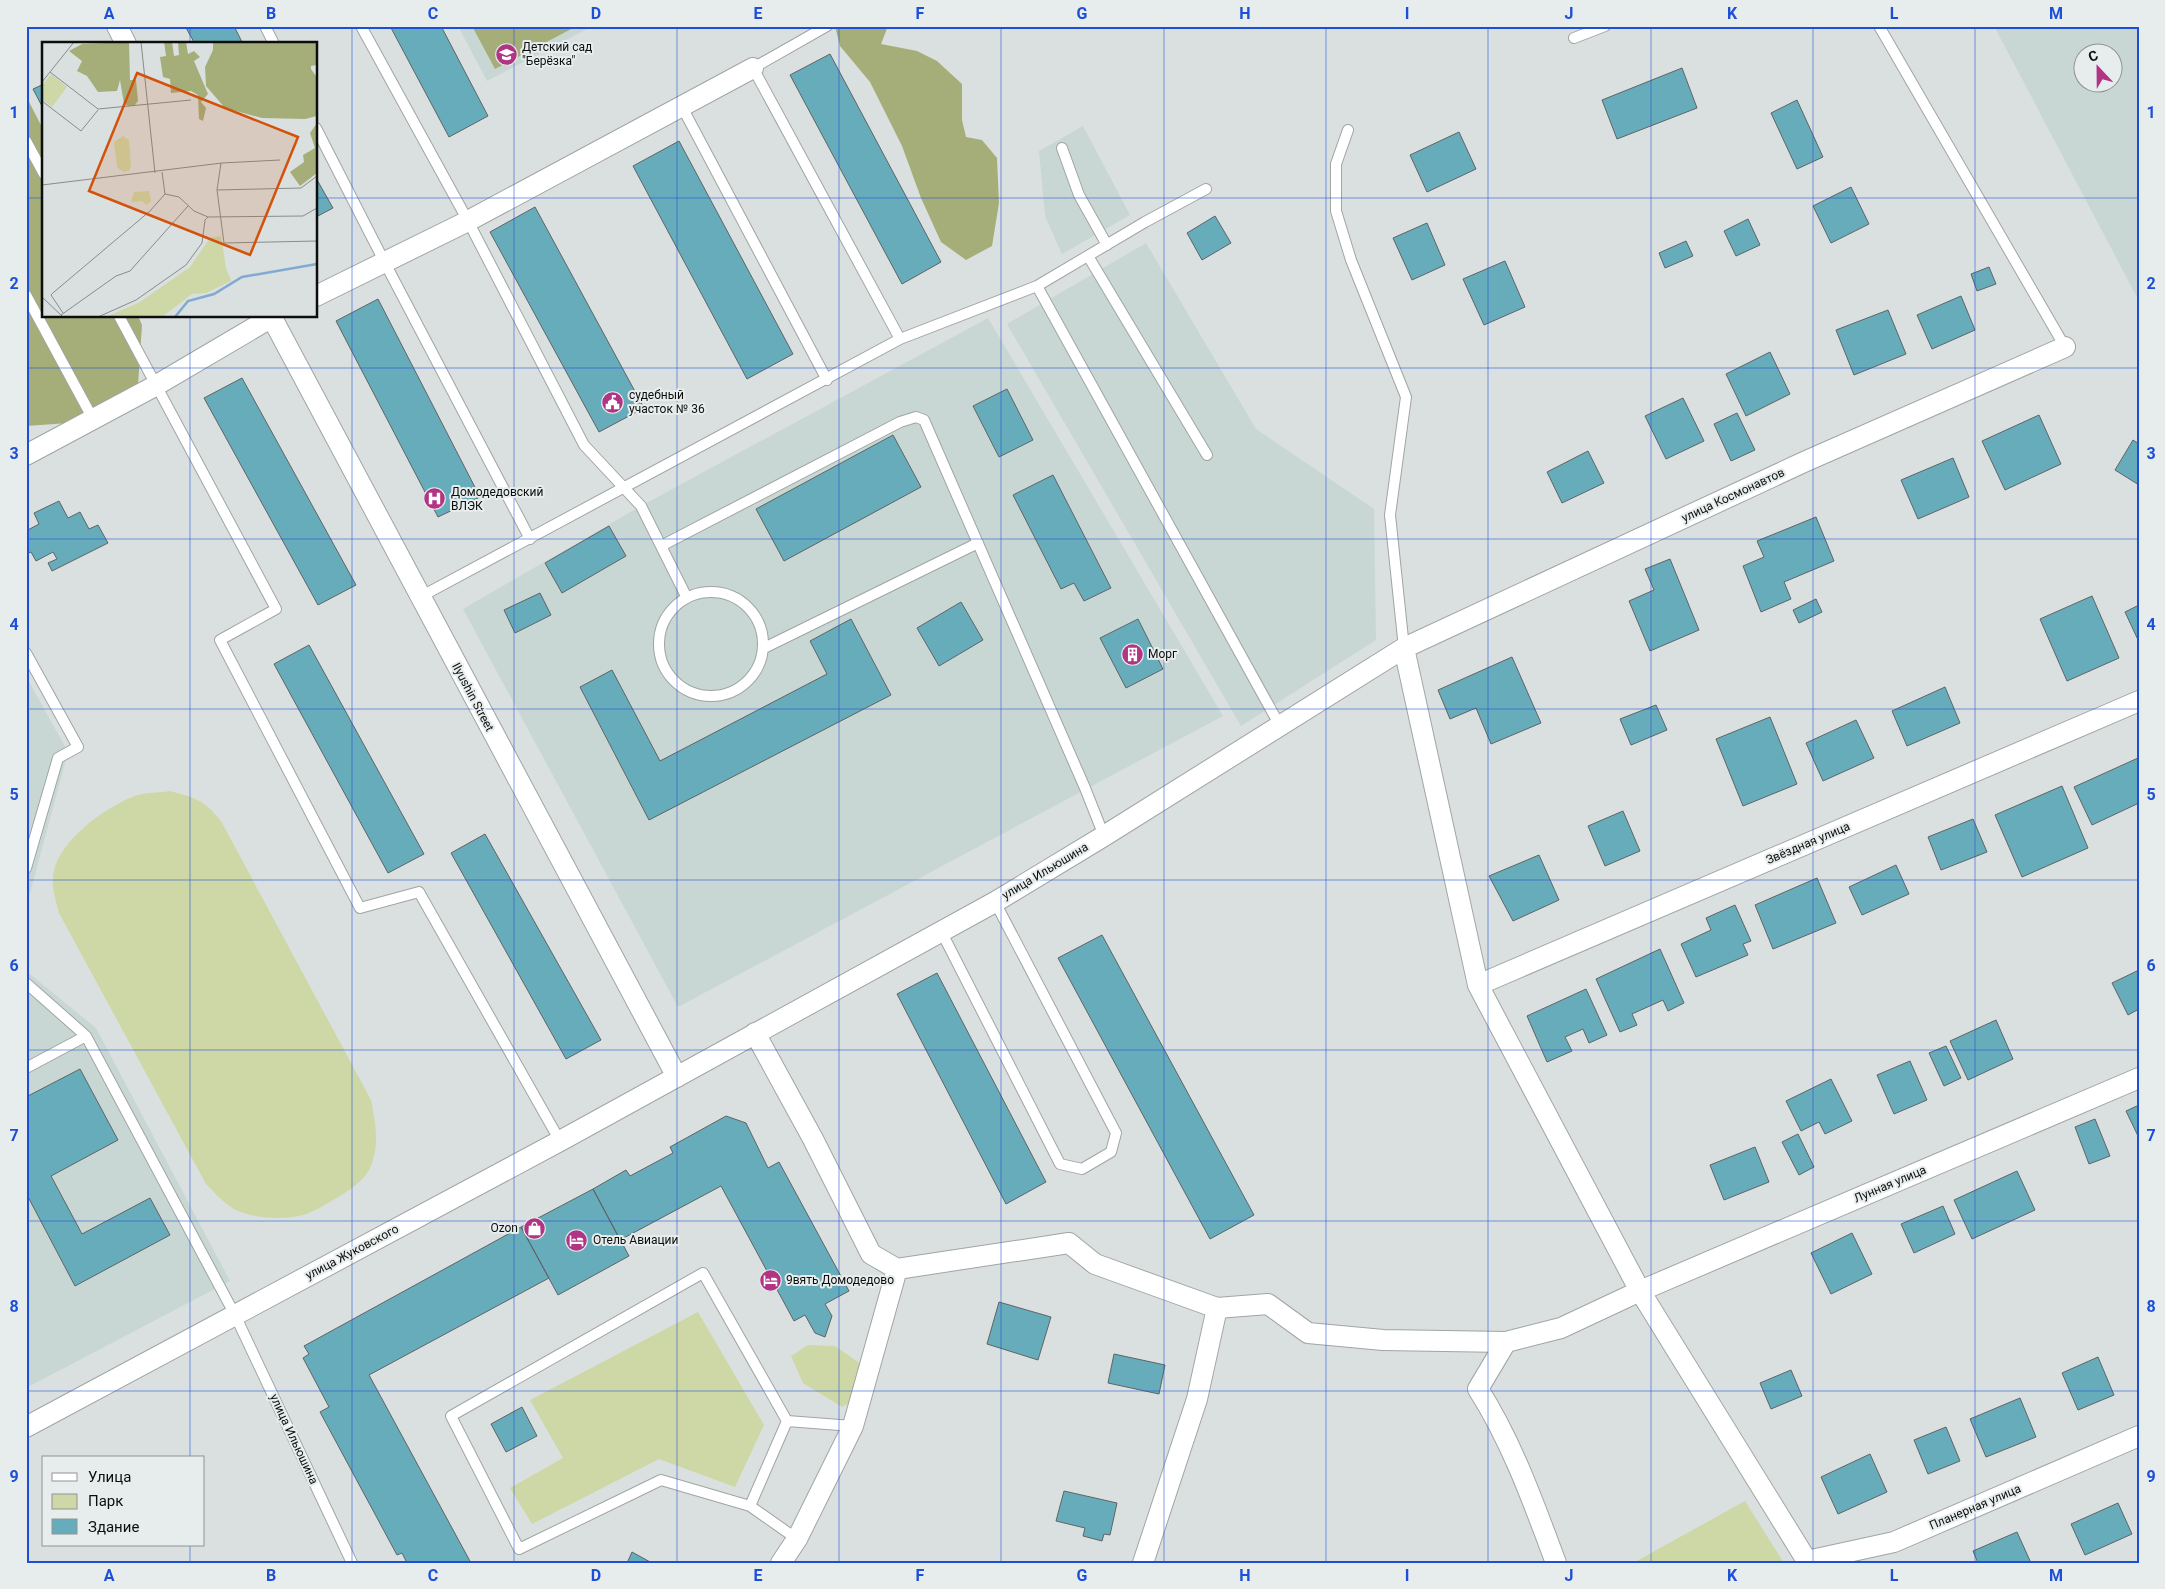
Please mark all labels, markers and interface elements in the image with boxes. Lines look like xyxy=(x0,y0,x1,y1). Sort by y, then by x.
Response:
text: A xyxy=(104,4,115,23)
text: B xyxy=(266,4,276,23)
text: C xyxy=(428,4,438,23)
text: D xyxy=(591,4,601,23)
text: E xyxy=(754,4,763,23)
text: F xyxy=(916,4,925,23)
text: G xyxy=(1077,4,1088,23)
text: H xyxy=(1239,4,1251,23)
text: I xyxy=(1405,4,1409,23)
text: J xyxy=(1565,4,1573,23)
text: K xyxy=(1727,4,1738,23)
text: L xyxy=(1890,4,1899,23)
text: M xyxy=(2049,4,2063,23)
place label: Детский сад "Берёзка" xyxy=(522,40,592,68)
inset map xyxy=(42,42,318,318)
school or university icon: Детский сад "Берёзка" xyxy=(494,42,518,66)
north arrow xyxy=(2072,42,2122,92)
text: С xyxy=(2086,47,2100,65)
text: 1 xyxy=(9,103,19,122)
text: 1 xyxy=(2146,103,2156,122)
text: 2 xyxy=(9,274,19,293)
text: 2 xyxy=(2146,274,2156,293)
place label: судебный участок № 36 xyxy=(629,388,705,416)
public building icon: судебный участок № 36 xyxy=(601,390,625,414)
text: 3 xyxy=(9,444,19,463)
text: 3 xyxy=(2146,444,2156,463)
street label: улица Космонавтов xyxy=(1679,465,1787,525)
place label: Домодедовский ВЛЭК xyxy=(451,485,543,513)
hospital icon: Домодедовский ВЛЭК xyxy=(423,487,447,511)
text: 4 xyxy=(9,615,19,634)
text: 4 xyxy=(2146,615,2156,634)
building icon: Морг xyxy=(1120,642,1144,666)
place label: Морг xyxy=(1148,647,1177,661)
street label: Ilyushin Street xyxy=(449,660,497,734)
text: 5 xyxy=(9,785,19,804)
text: 5 xyxy=(2146,785,2156,804)
street label: Звёздная улица xyxy=(1764,819,1852,867)
street label: улица Ильюшина xyxy=(999,840,1091,902)
text: 6 xyxy=(9,956,19,975)
text: 6 xyxy=(2146,956,2156,975)
text: 7 xyxy=(9,1126,19,1145)
text: 7 xyxy=(2146,1126,2156,1145)
street label: Лунная улица xyxy=(1852,1163,1928,1205)
shop icon: Ozon xyxy=(522,1216,546,1240)
street label: улица Жуковского xyxy=(303,1221,401,1283)
place label: Ozon xyxy=(490,1221,518,1235)
hotel icon: Отель Авиации xyxy=(565,1228,589,1252)
place label: Отель Авиации xyxy=(593,1233,679,1247)
hotel icon: 9вять Домодедово xyxy=(758,1268,782,1292)
place label: 9вять Домодедово xyxy=(786,1273,894,1287)
text: 8 xyxy=(9,1297,19,1316)
text: 8 xyxy=(2146,1297,2156,1316)
street label: улица Ильюшина xyxy=(267,1392,321,1486)
legend xyxy=(42,1456,205,1546)
text: 9 xyxy=(9,1467,19,1486)
text: 9 xyxy=(2146,1467,2156,1486)
text: Улица xyxy=(88,1468,131,1486)
street label: Планерная улица xyxy=(1927,1481,2023,1533)
text: Парк xyxy=(88,1492,123,1510)
text: Здание xyxy=(88,1518,139,1536)
text: A xyxy=(104,1566,115,1585)
text: B xyxy=(266,1566,276,1585)
text: C xyxy=(428,1566,438,1585)
text: D xyxy=(591,1566,601,1585)
text: E xyxy=(754,1566,763,1585)
text: F xyxy=(916,1566,925,1585)
text: G xyxy=(1077,1566,1088,1585)
text: H xyxy=(1239,1566,1251,1585)
text: I xyxy=(1405,1566,1409,1585)
text: J xyxy=(1565,1566,1573,1585)
text: K xyxy=(1727,1566,1738,1585)
text: L xyxy=(1890,1566,1899,1585)
text: M xyxy=(2049,1566,2063,1585)

